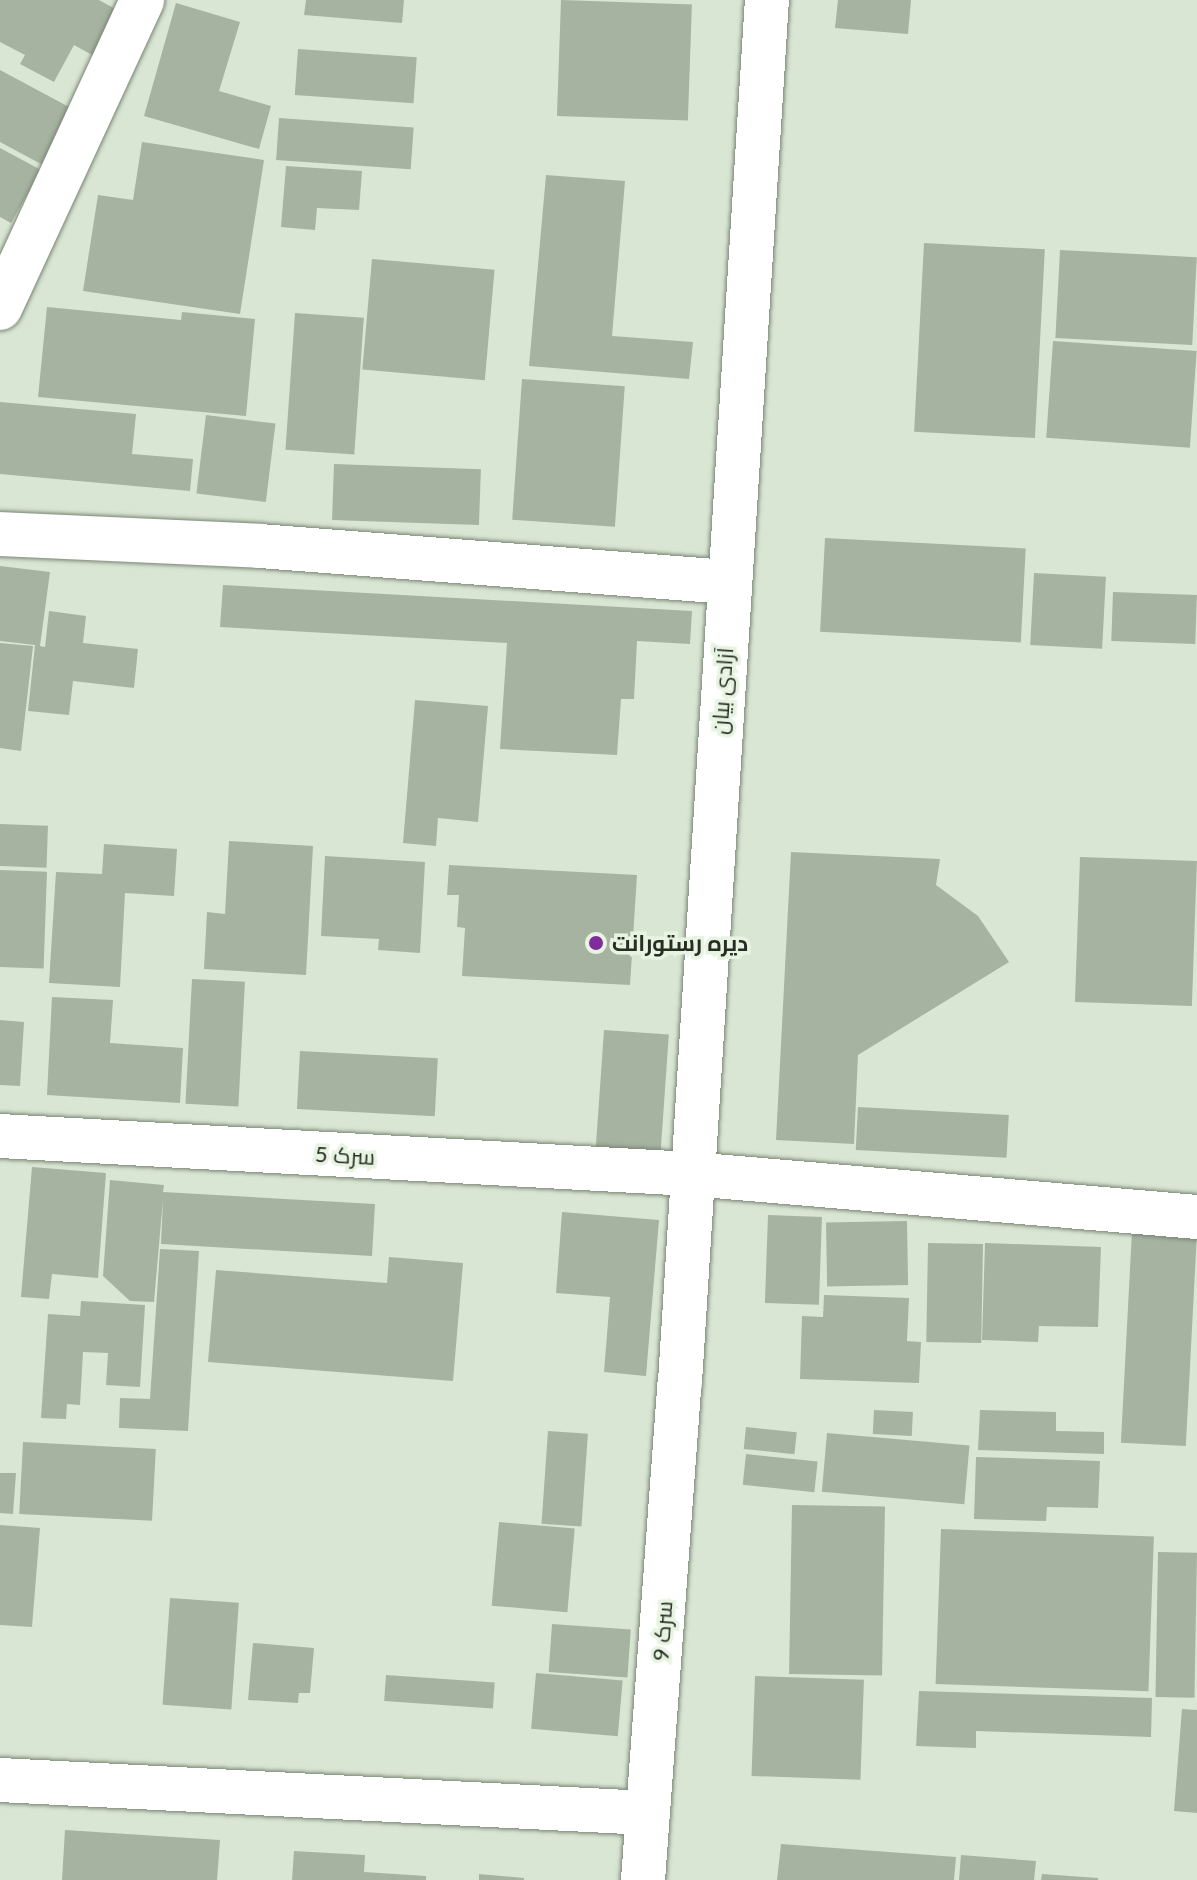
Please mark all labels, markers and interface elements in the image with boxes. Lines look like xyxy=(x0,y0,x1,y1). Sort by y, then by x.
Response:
street label: آزادی بیان xyxy=(706,647,738,735)
place label: دیره رستورانت xyxy=(612,930,748,956)
marker: دیره رستورانت xyxy=(587,934,605,952)
street label: سرک 5 xyxy=(314,1140,376,1170)
street label: سرک 9 xyxy=(647,1600,677,1662)

